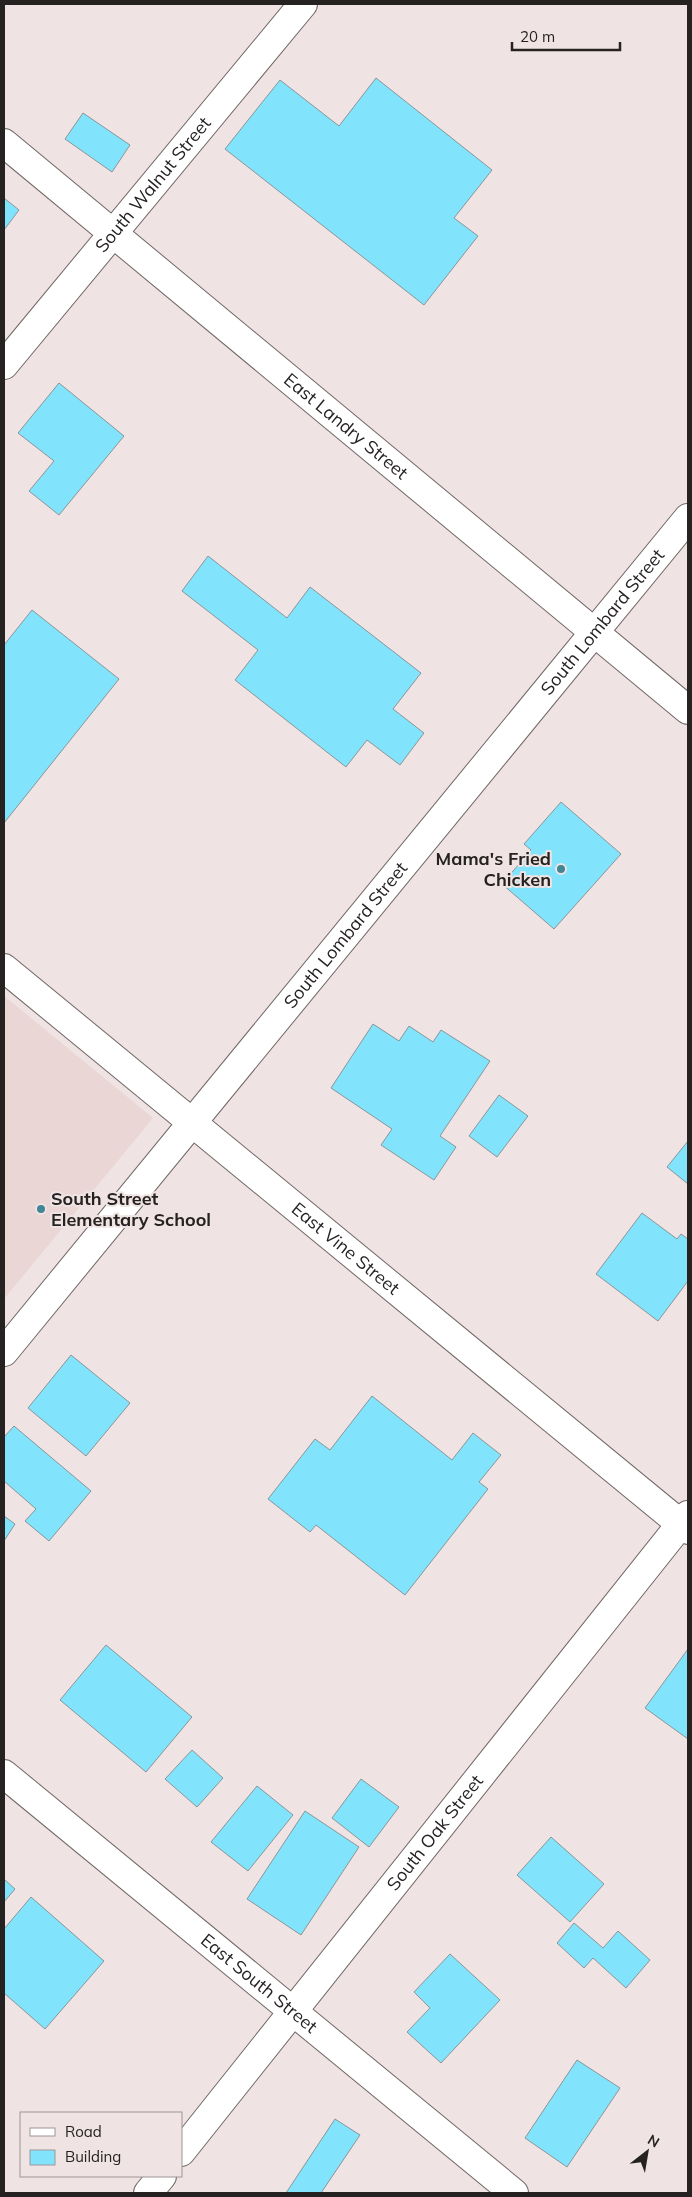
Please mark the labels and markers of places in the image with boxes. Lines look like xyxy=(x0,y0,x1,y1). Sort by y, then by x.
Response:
place label: Mama's Fried Chicken xyxy=(436,847,551,891)
marker: Mama's Fried Chicken xyxy=(555,863,567,875)
place label: South Street Elementary School xyxy=(51,1187,211,1231)
marker: South Street Elementary School xyxy=(35,1203,47,1215)

